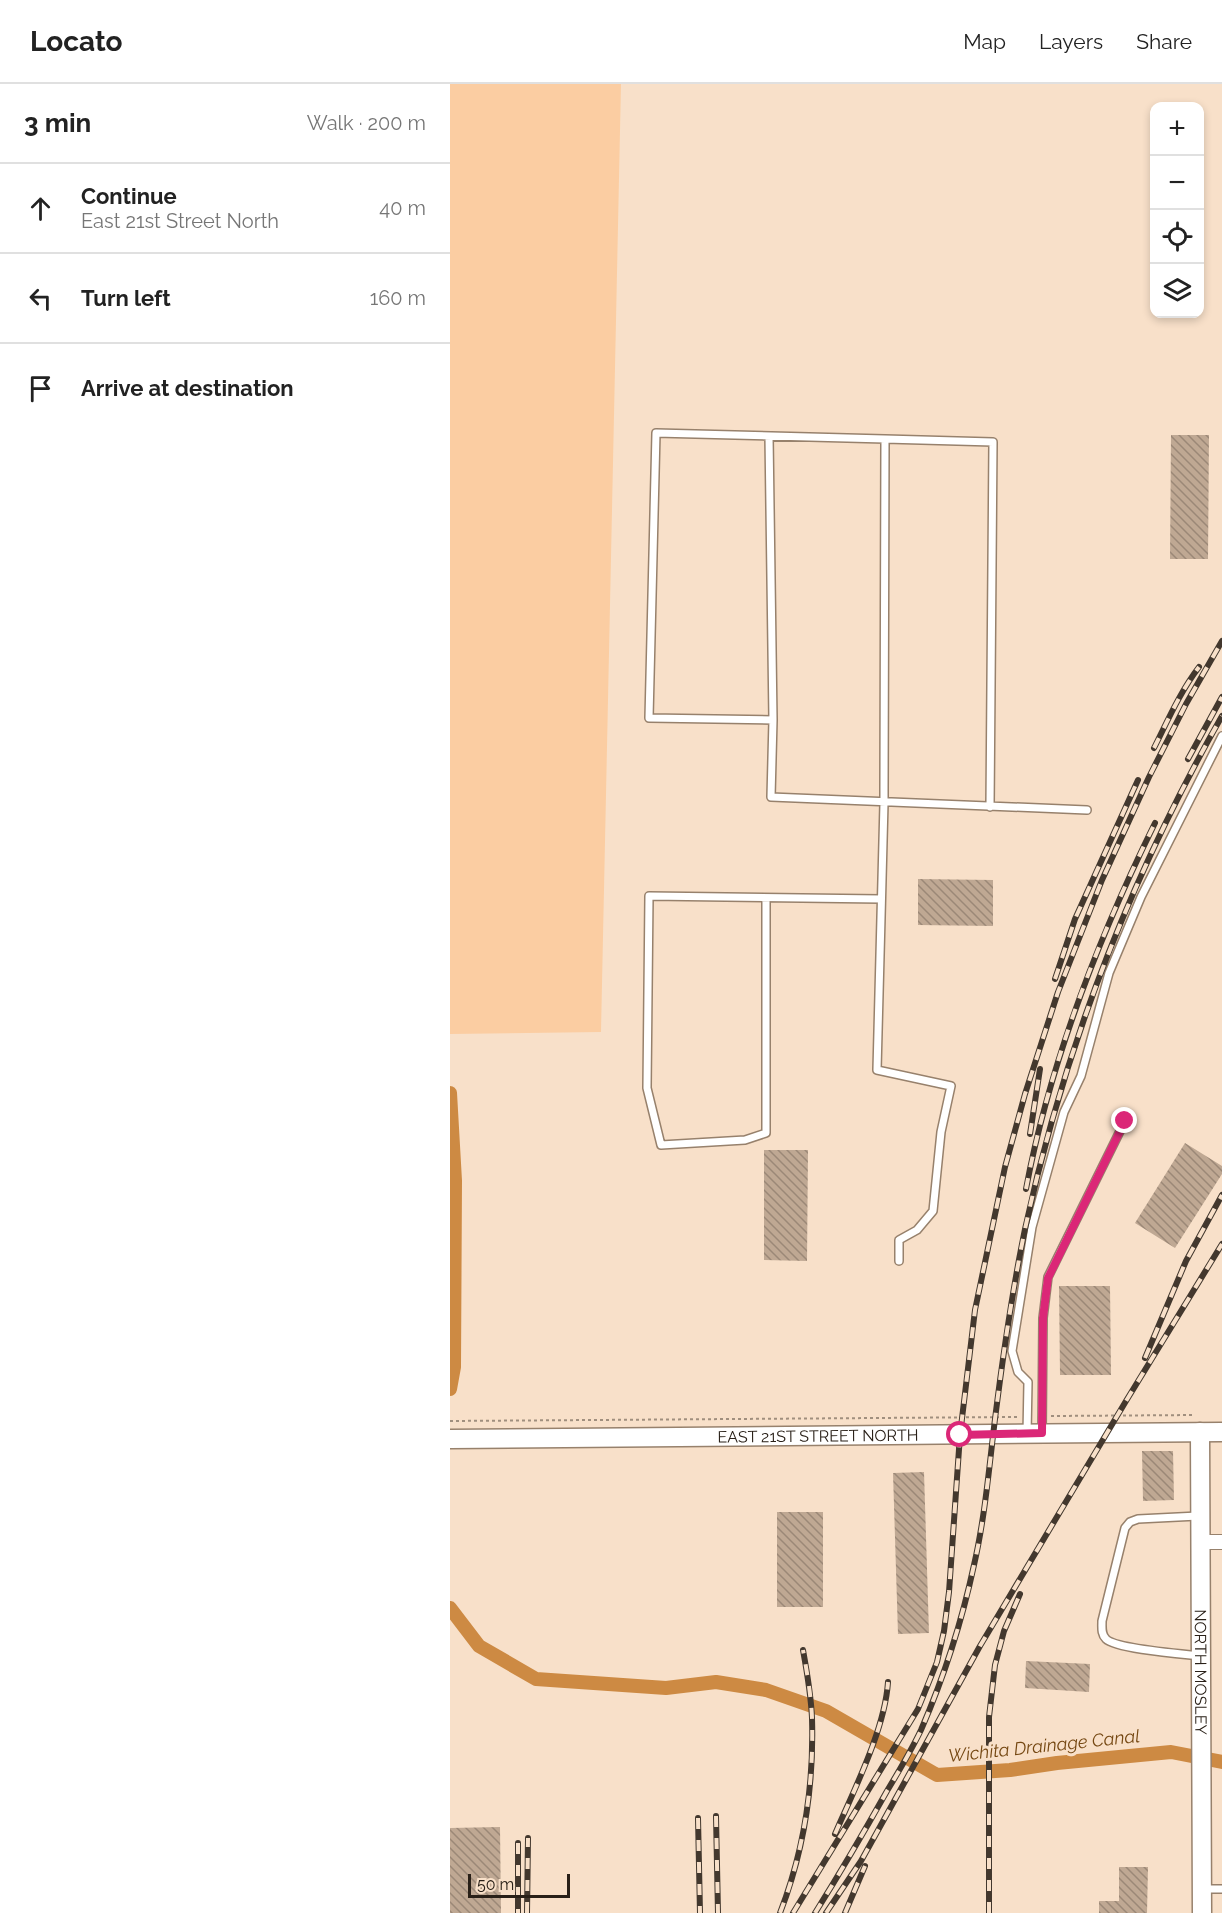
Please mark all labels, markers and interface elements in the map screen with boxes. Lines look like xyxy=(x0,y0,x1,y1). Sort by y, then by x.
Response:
text: Locato xyxy=(30,25,122,58)
text: Map xyxy=(963,29,1006,54)
text: Layers xyxy=(1039,29,1103,54)
text: Share xyxy=(1136,29,1192,54)
map controls xyxy=(1150,102,1204,318)
button: + xyxy=(1150,102,1204,156)
text: 3 min xyxy=(24,108,91,138)
text: Walk · 200 m xyxy=(307,111,426,135)
button: − xyxy=(1150,156,1204,210)
text: Continue xyxy=(81,183,177,209)
icon: ahead xyxy=(24,192,57,225)
text: 40 m xyxy=(379,196,426,220)
text: East 21st Street North xyxy=(81,209,279,233)
button: locate xyxy=(1150,210,1204,264)
button: layers xyxy=(1150,264,1204,318)
icon: left xyxy=(24,282,57,315)
text: Turn left xyxy=(81,285,171,311)
text: 160 m xyxy=(370,286,426,310)
icon: arrive xyxy=(24,372,57,405)
text: Arrive at destination xyxy=(81,375,294,401)
route end xyxy=(1111,1107,1137,1133)
route start xyxy=(946,1421,972,1447)
street label: EAST 21ST STREET NORTH xyxy=(717,1426,919,1447)
street label: NORTH MOSLEY xyxy=(1191,1609,1210,1735)
water label: Wichita Drainage Canal xyxy=(947,1725,1141,1766)
scale bar xyxy=(468,1871,570,1898)
text: 50 m xyxy=(477,1875,514,1894)

